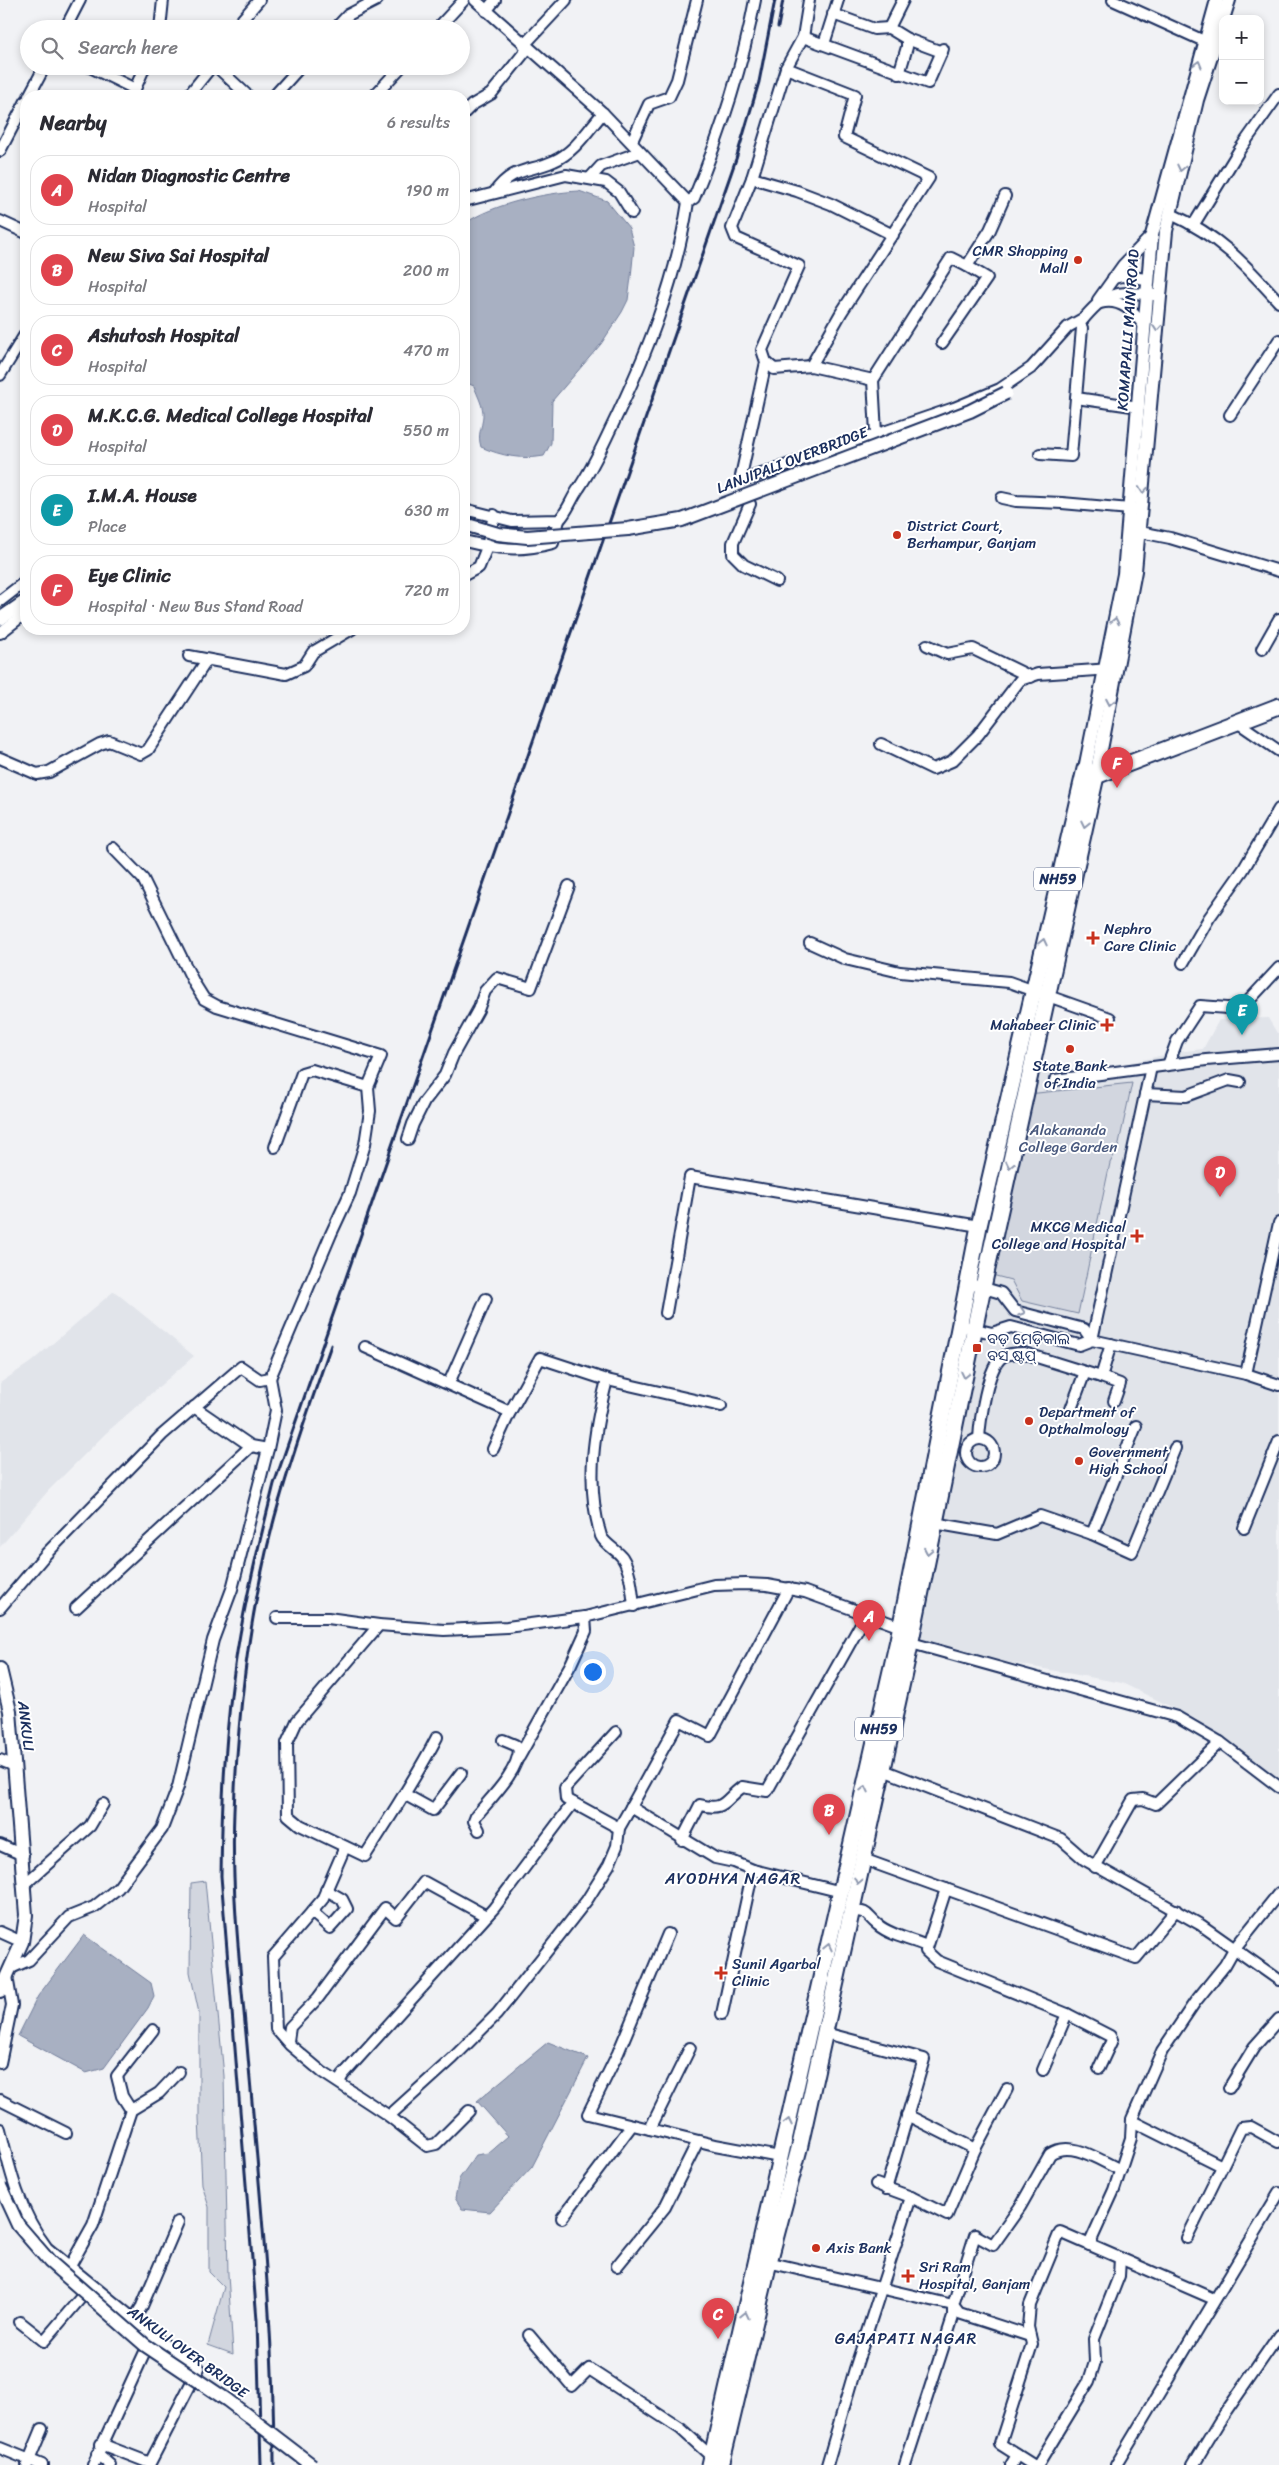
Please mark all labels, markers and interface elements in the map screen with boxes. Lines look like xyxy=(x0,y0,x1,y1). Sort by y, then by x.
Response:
map controls xyxy=(1219,15,1264,105)
button: + xyxy=(1219,15,1264,60)
search box xyxy=(20,20,470,75)
text: Search here xyxy=(78,31,178,64)
icon: search xyxy=(38,34,66,62)
button: − xyxy=(1219,60,1264,105)
one-way arrow xyxy=(1192,61,1202,69)
text: Nearby xyxy=(40,104,106,142)
text: 6 results xyxy=(387,108,450,137)
text: Nidan Diagnostic Centre xyxy=(88,159,290,192)
one-way arrow xyxy=(1176,164,1187,172)
text: A xyxy=(52,176,62,205)
text: 190 m xyxy=(406,176,449,205)
text: Hospital xyxy=(88,192,147,221)
place label: CMR Shopping Mall xyxy=(972,238,1069,281)
text: New Siva Sai Hospital xyxy=(88,239,269,272)
street label: KOMAPALLI MAIN ROAD xyxy=(1109,248,1147,412)
marker: CMR Shopping Mall xyxy=(1072,254,1084,266)
text: B xyxy=(52,256,62,285)
text: 200 m xyxy=(403,256,449,285)
text: Hospital xyxy=(88,272,147,301)
text: Ashutosh Hospital xyxy=(88,319,239,352)
one-way arrow xyxy=(1152,324,1163,332)
text: C xyxy=(52,336,62,365)
text: 470 m xyxy=(403,336,449,365)
text: Hospital xyxy=(88,352,147,381)
text: M.K.C.G. Medical College Hospital xyxy=(88,399,372,432)
text: D xyxy=(52,416,62,445)
text: 550 m xyxy=(403,416,449,445)
street label: LANJIPALI OVERBRIDGE xyxy=(712,419,873,501)
text: Hospital xyxy=(88,432,147,461)
text: I.M.A. House xyxy=(88,479,197,512)
one-way arrow xyxy=(1138,486,1149,494)
text: E xyxy=(53,496,61,525)
text: 630 m xyxy=(405,496,449,525)
text: Place xyxy=(88,512,127,541)
place label: District Court, Berhampur, Ganjam xyxy=(907,513,1036,556)
marker: District Court, Berhampur, Ganjam xyxy=(891,529,903,541)
text: Eye Clinic xyxy=(88,559,171,592)
text: F xyxy=(53,576,61,605)
text: 720 m xyxy=(404,576,449,605)
text: Hospital · New Bus Stand Road xyxy=(88,592,303,621)
one-way arrow xyxy=(1110,617,1120,626)
one-way arrow xyxy=(1106,698,1116,707)
pin: F xyxy=(1101,747,1133,788)
one-way arrow xyxy=(1081,819,1091,828)
road number: NH59 xyxy=(1034,868,1082,891)
place label: Nephro Care Clinic xyxy=(1104,916,1177,959)
marker: Nephro Care Clinic xyxy=(1086,931,1100,945)
one-way arrow xyxy=(1037,938,1048,947)
pin: E xyxy=(1226,994,1258,1035)
place label: Mahabeer Clinic xyxy=(990,1012,1097,1038)
marker: Mahabeer Clinic xyxy=(1100,1018,1114,1032)
marker: State Bank of India xyxy=(1064,1043,1076,1055)
place label: State Bank of India xyxy=(1033,1053,1108,1096)
park label: Alakananda College Garden xyxy=(1019,1117,1117,1160)
pin: D xyxy=(1204,1156,1236,1197)
one-way arrow xyxy=(1005,1160,1016,1169)
place label: MKCG Medical College and Hospital xyxy=(992,1214,1127,1257)
marker: MKCG Medical College and Hospital xyxy=(1130,1229,1144,1243)
one-way arrow xyxy=(1017,1306,1026,1316)
place label: ବଡ଼ ମେଡ଼ିକାଲ ବସ ଷ୍ଟପ୍ xyxy=(987,1326,1070,1369)
marker: ବଡ଼ ମେଡ଼ିକାଲ ବସ ଷ୍ଟପ୍ xyxy=(971,1342,983,1354)
one-way arrow xyxy=(960,1371,971,1380)
place label: Department of Opthalmology xyxy=(1039,1399,1137,1442)
marker: Department of Opthalmology xyxy=(1023,1415,1035,1427)
place label: Government High School xyxy=(1089,1439,1169,1482)
marker: Government High School xyxy=(1073,1455,1085,1467)
one-way arrow xyxy=(924,1547,934,1556)
pin: A xyxy=(853,1600,885,1641)
your location xyxy=(580,1659,606,1685)
street label: ANKULI xyxy=(10,1698,42,1753)
road number: NH59 xyxy=(855,1718,903,1740)
one-way arrow xyxy=(859,1784,870,1793)
pin: B xyxy=(813,1794,845,1835)
district label: AYODHYA NAGAR xyxy=(664,1864,801,1893)
one-way arrow xyxy=(853,1877,864,1886)
one-way arrow xyxy=(823,1943,833,1951)
place label: Sunil Agarbal Clinic xyxy=(732,1951,821,1994)
marker: Sunil Agarbal Clinic xyxy=(714,1966,728,1980)
one-way arrow xyxy=(782,2118,793,2127)
place label: Axis Bank xyxy=(825,2235,893,2261)
marker: Axis Bank xyxy=(810,2242,822,2254)
place label: Sri Ram Hospital, Ganjam xyxy=(919,2254,1031,2297)
marker: Sri Ram Hospital, Ganjam xyxy=(901,2269,915,2283)
street label: ANKULI OVER BRIDGE xyxy=(121,2298,255,2406)
pin: C xyxy=(702,2298,734,2339)
one-way arrow xyxy=(739,2311,750,2320)
district label: GAJAPATI NAGAR xyxy=(835,2324,977,2353)

